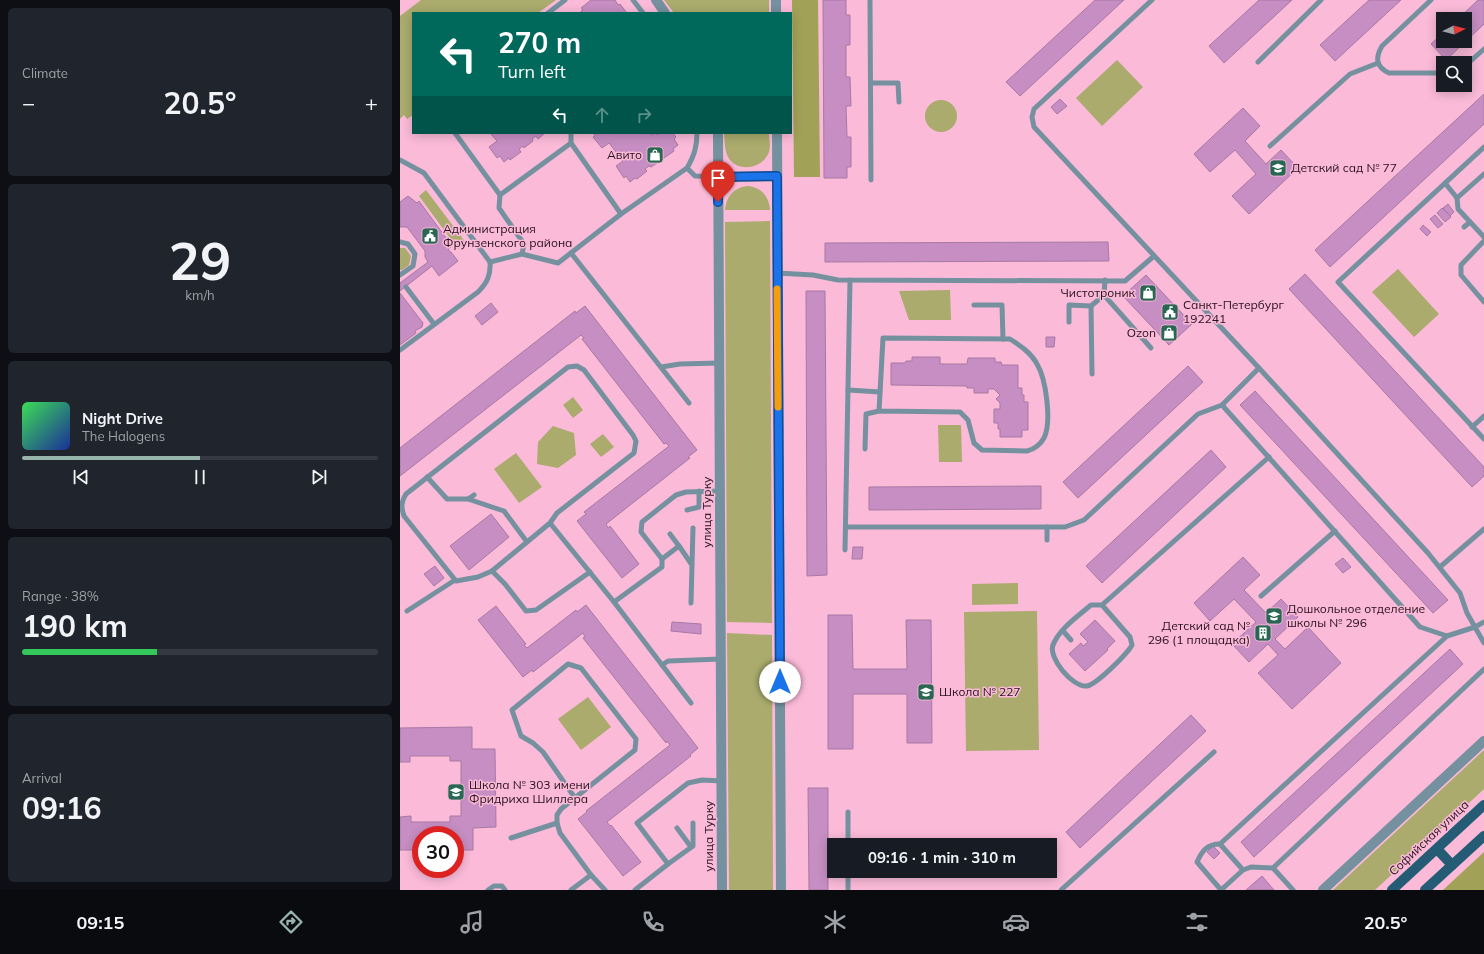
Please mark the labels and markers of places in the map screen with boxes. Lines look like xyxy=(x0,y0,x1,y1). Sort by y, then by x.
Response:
shop icon: Авито xyxy=(645,145,665,165)
place label: Авито xyxy=(607,147,642,162)
school or university icon: Детский сад № 77 xyxy=(1268,158,1288,178)
place label: Детский сад № 77 xyxy=(1291,160,1397,175)
pin xyxy=(701,161,735,202)
place label: Администрация Фрунзенского района xyxy=(443,221,572,250)
public building icon: Администрация Фрунзенского района xyxy=(420,226,440,246)
shop icon: Чистотроник xyxy=(1138,283,1158,303)
place label: Чистотроник xyxy=(1061,285,1136,300)
place label: Санкт-Петербург 192241 xyxy=(1183,297,1285,326)
public building icon: Санкт-Петербург 192241 xyxy=(1160,302,1180,322)
shop icon: Ozon xyxy=(1159,323,1179,343)
place label: Ozon xyxy=(1127,325,1156,340)
place label: Дошкольное отделение школы № 296 xyxy=(1287,601,1426,630)
school or university icon: Дошкольное отделение школы № 296 xyxy=(1264,606,1284,626)
place label: Детский сад № 296 (1 площадка) xyxy=(1148,618,1250,647)
building icon: Детский сад № 296 (1 площадка) xyxy=(1253,623,1273,643)
school or university icon: Школа № 227 xyxy=(916,682,936,702)
place label: Школа № 227 xyxy=(939,684,1021,699)
place label: Школа № 303 имени Фридриха Шиллера xyxy=(469,777,590,806)
school or university icon: Школа № 303 имени Фридриха Шиллера xyxy=(446,782,466,802)

